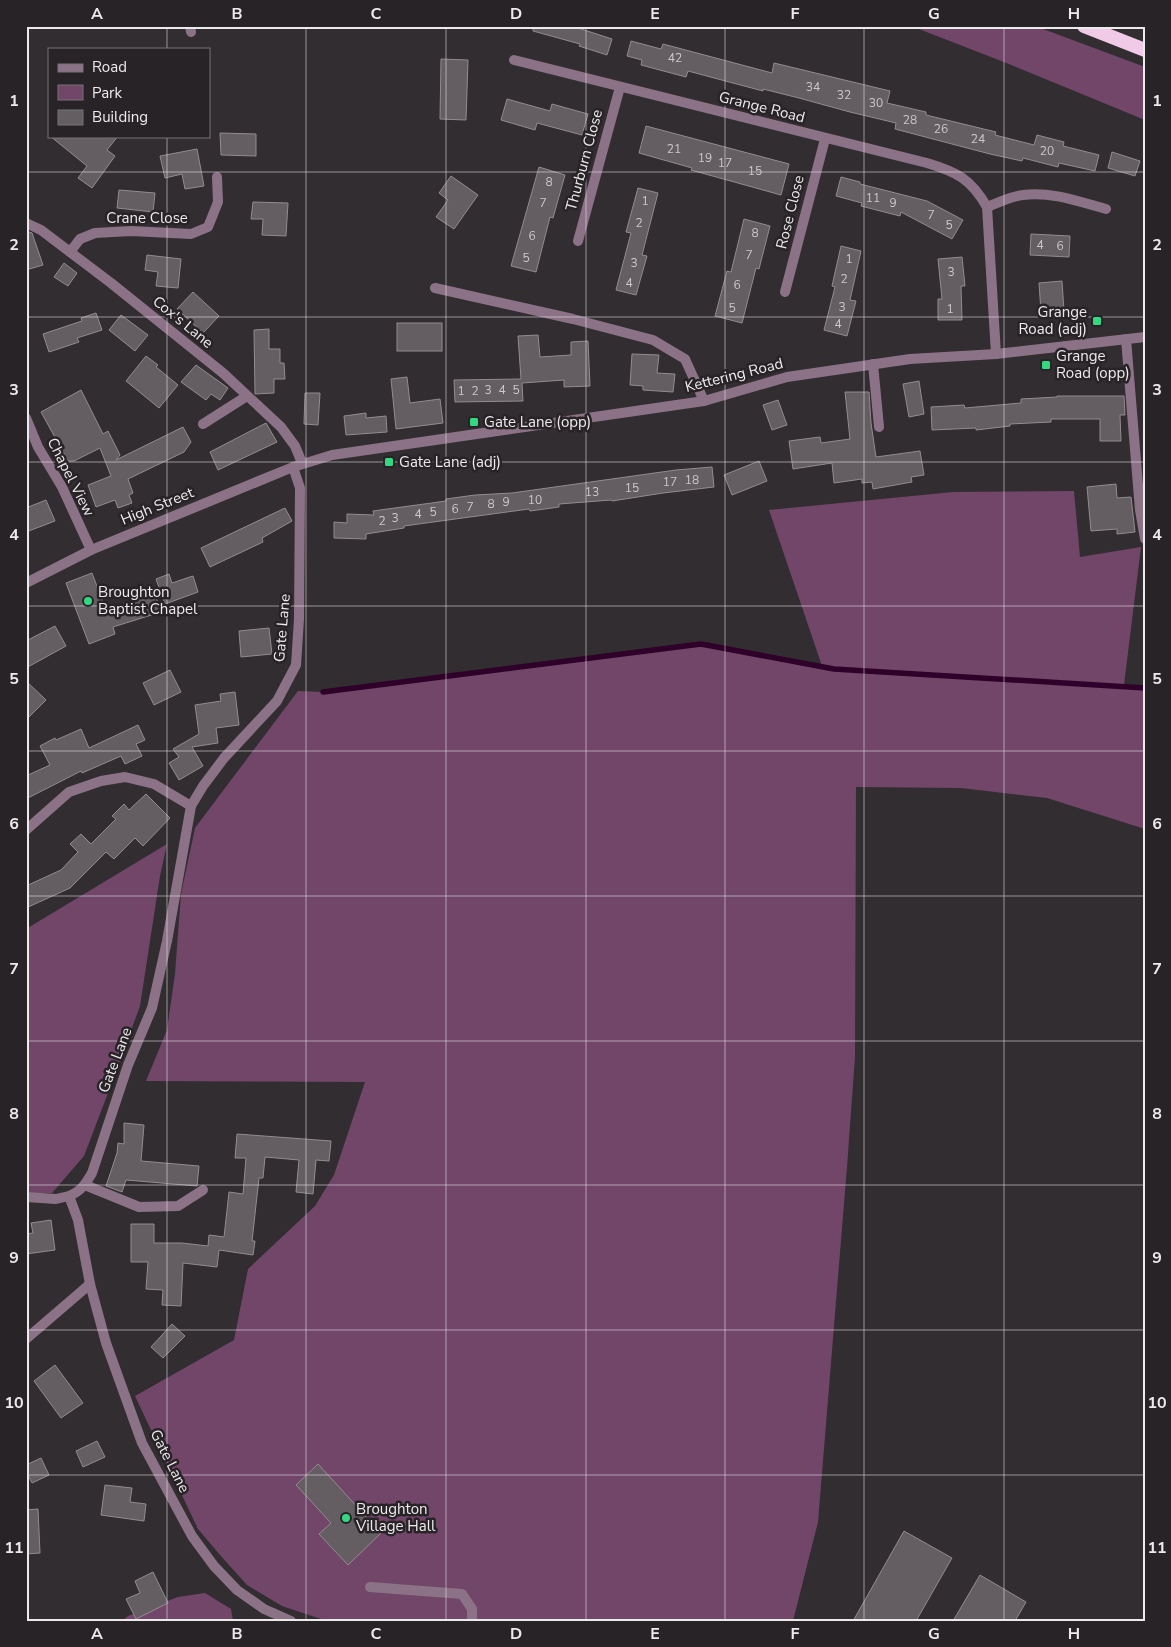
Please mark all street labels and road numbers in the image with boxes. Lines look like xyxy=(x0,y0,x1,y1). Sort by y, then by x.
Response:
street label: Grange Road xyxy=(717,87,807,127)
street label: Thurburn Close xyxy=(561,107,607,213)
street label: Rose Close xyxy=(771,173,809,251)
street label: Crane Close xyxy=(106,208,188,228)
street label: Cox's Lane xyxy=(148,291,218,353)
street label: Kettering Road xyxy=(683,353,785,397)
street label: Chapel View xyxy=(43,434,100,520)
street label: High Street xyxy=(118,482,197,530)
street label: Gate Lane xyxy=(269,593,295,663)
street label: Gate Lane xyxy=(93,1024,137,1096)
street label: Gate Lane xyxy=(146,1426,194,1496)

